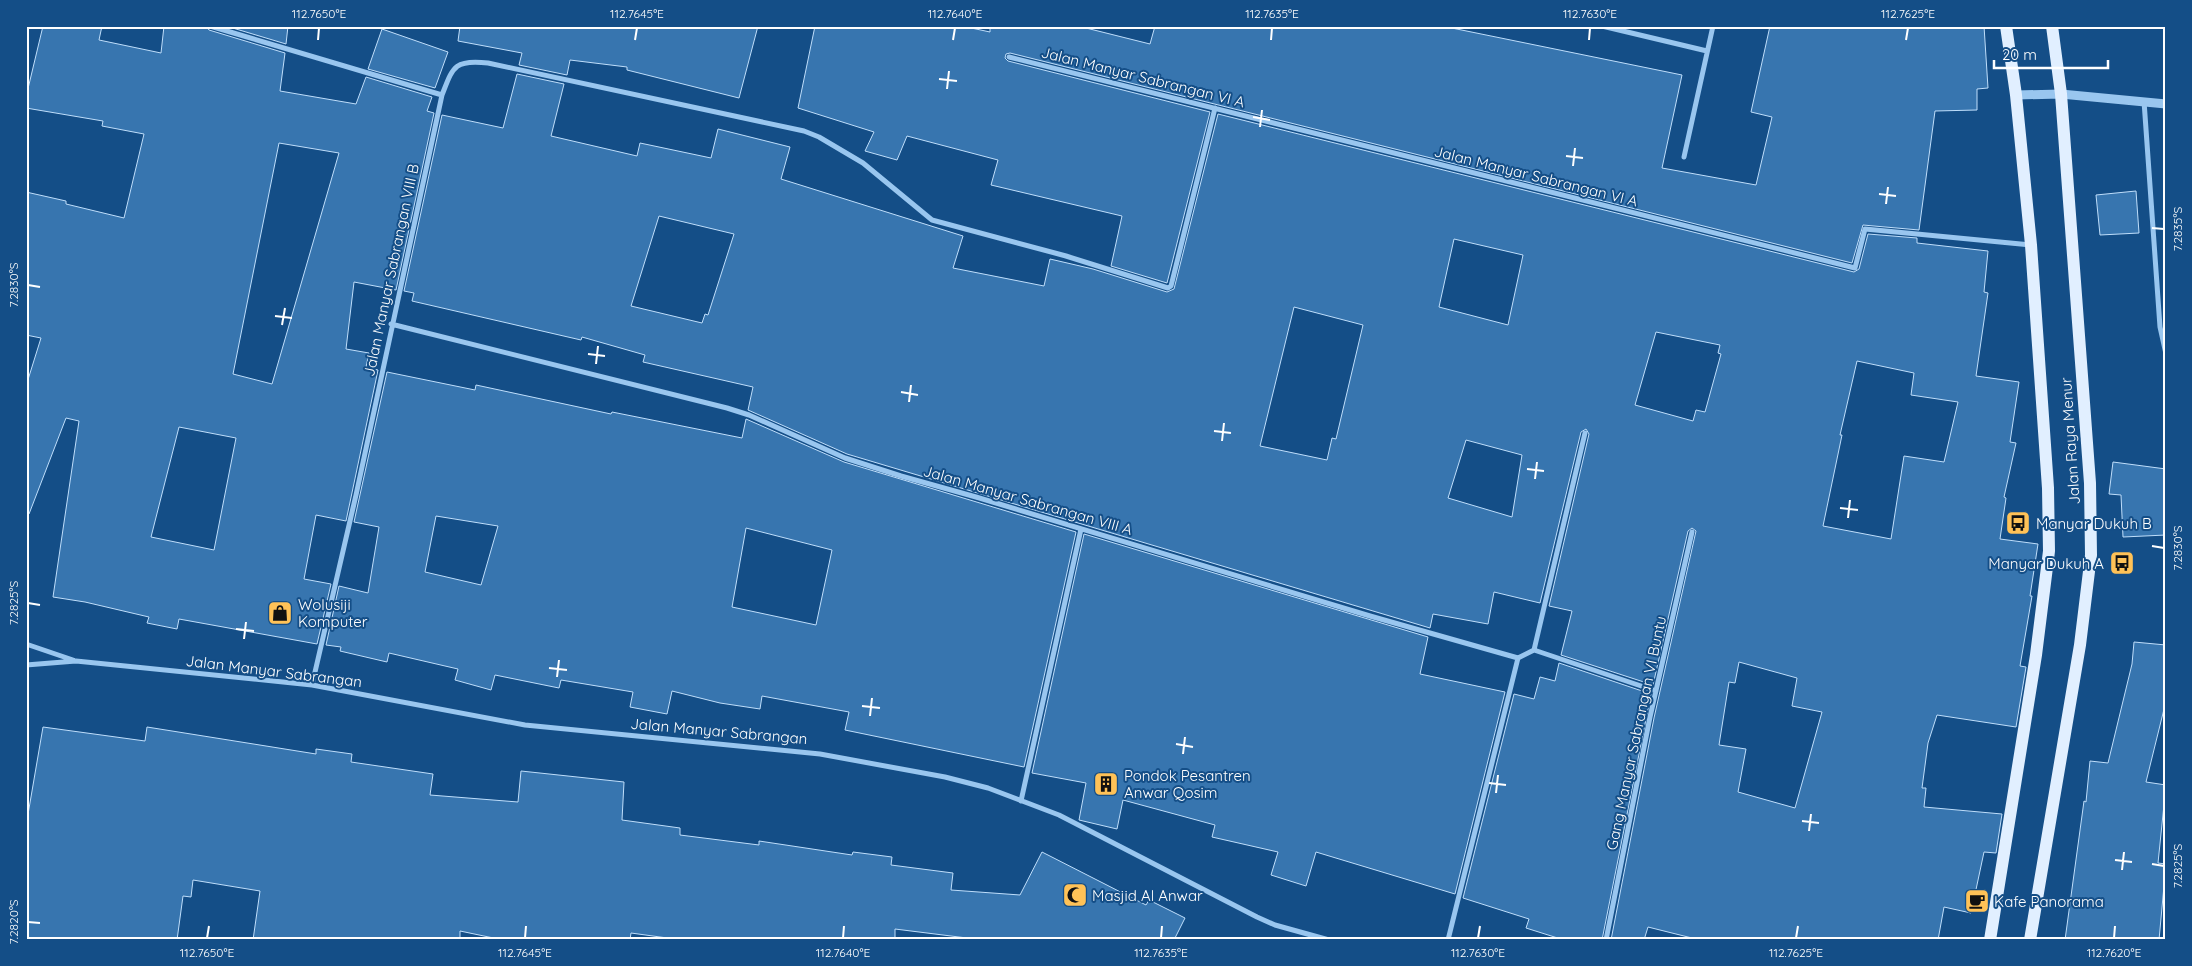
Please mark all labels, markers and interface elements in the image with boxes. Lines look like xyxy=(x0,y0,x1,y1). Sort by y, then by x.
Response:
text: 112.7650°E xyxy=(292,6,346,21)
text: 112.7645°E xyxy=(610,6,664,21)
text: 112.7640°E xyxy=(928,6,982,21)
text: 112.7635°E xyxy=(1245,6,1299,21)
text: 112.7630°E xyxy=(1563,6,1617,21)
text: 112.7625°E xyxy=(1881,6,1935,21)
scale bar xyxy=(1994,38,2108,70)
street label: Jalan Manyar Sabrangan VI A xyxy=(1039,42,1247,112)
text: 20 m xyxy=(2002,45,2037,64)
street label: Jalan Manyar Sabrangan VI A xyxy=(1432,141,1640,211)
street label: Jalan Manyar Sabrangan VIII B xyxy=(359,162,423,378)
text: 7.2835°S xyxy=(2170,207,2185,251)
text: 7.2830°S xyxy=(6,262,21,307)
street label: Jalan Raya Menur xyxy=(2056,376,2084,505)
street label: Jalan Manyar Sabrangan VIII A xyxy=(921,461,1135,539)
bus stop icon: Manyar Dukuh B xyxy=(2005,510,2031,536)
place label: Manyar Dukuh B xyxy=(2036,514,2152,533)
text: 7.2830°S xyxy=(2170,525,2185,570)
bus stop icon: Manyar Dukuh A xyxy=(2109,550,2135,576)
place label: Manyar Dukuh A xyxy=(1988,554,2104,573)
text: 7.2825°S xyxy=(6,580,21,625)
place label: Wolusiji Komputer xyxy=(298,595,368,631)
shop icon: Wolusiji Komputer xyxy=(267,600,293,626)
street label: Gang Manyar Sabrangan VI Buntu xyxy=(1602,614,1670,852)
street label: Jalan Manyar Sabrangan xyxy=(185,651,363,691)
street label: Jalan Manyar Sabrangan xyxy=(630,714,808,748)
place label: Pondok Pesantren Anwar Qosim xyxy=(1124,766,1251,802)
building icon: Pondok Pesantren Anwar Qosim xyxy=(1093,771,1119,797)
text: 7.2825°S xyxy=(2170,843,2185,888)
mosque icon: Masjid Al Anwar xyxy=(1062,882,1088,908)
place label: Masjid Al Anwar xyxy=(1092,886,1203,905)
cafe icon: Kafe Panorama xyxy=(1964,888,1990,914)
place label: Kafe Panorama xyxy=(1994,892,2104,911)
text: 7.2820°S xyxy=(6,899,21,945)
text: 112.7650°E xyxy=(180,945,234,960)
text: 112.7645°E xyxy=(498,945,552,960)
text: 112.7640°E xyxy=(816,945,870,960)
text: 112.7635°E xyxy=(1134,945,1188,960)
text: 112.7630°E xyxy=(1451,945,1505,960)
text: 112.7625°E xyxy=(1769,945,1823,960)
text: 112.7620°E xyxy=(2087,945,2141,960)

